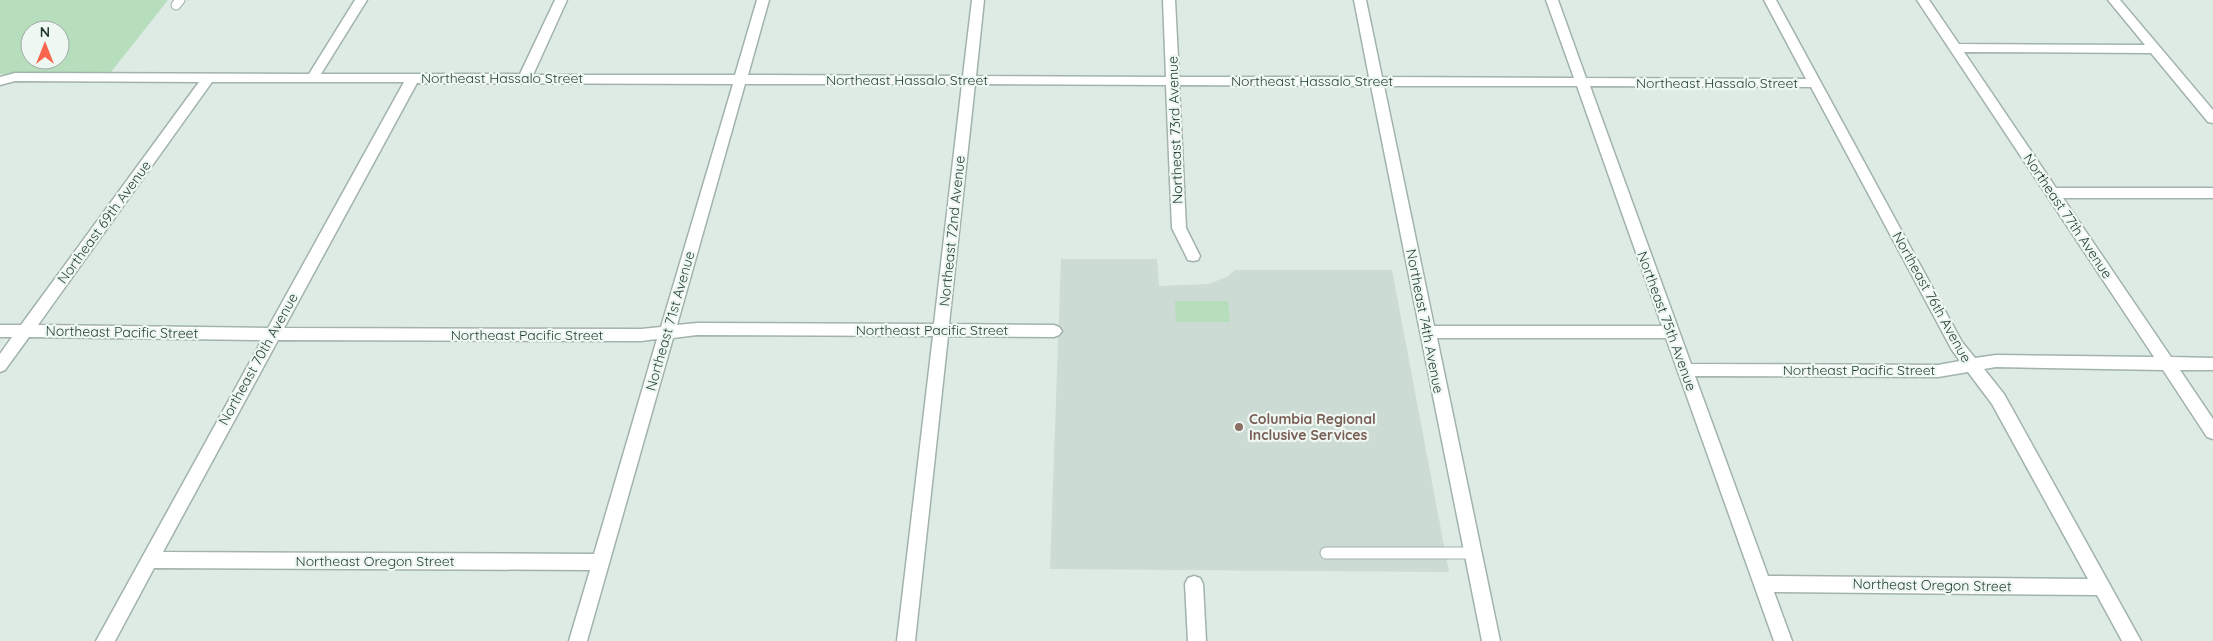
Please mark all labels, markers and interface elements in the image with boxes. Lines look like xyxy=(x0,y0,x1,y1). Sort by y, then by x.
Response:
north arrow xyxy=(20,20,70,70)
text: N xyxy=(40,23,50,41)
street label: Northeast 73rd Avenue xyxy=(1163,56,1187,204)
street label: Northeast Hassalo Street xyxy=(421,69,583,87)
street label: Northeast Hassalo Street xyxy=(826,71,988,89)
street label: Northeast Hassalo Street xyxy=(1231,72,1393,90)
street label: Northeast Hassalo Street xyxy=(1636,74,1798,92)
street label: Northeast 77th Avenue xyxy=(2019,150,2117,282)
street label: Northeast 72nd Avenue xyxy=(935,155,969,307)
street label: Northeast 69th Avenue xyxy=(53,157,155,287)
street label: Northeast 76th Avenue xyxy=(1888,228,1976,366)
street label: Northeast 74th Avenue xyxy=(1402,247,1448,395)
street label: Northeast 71st Avenue xyxy=(641,249,699,393)
street label: Northeast 75th Avenue xyxy=(1633,249,1701,393)
street label: Northeast 70th Avenue xyxy=(214,290,302,428)
street label: Northeast Pacific Street xyxy=(856,321,1009,339)
street label: Northeast Pacific Street xyxy=(46,322,199,342)
street label: Northeast Pacific Street xyxy=(451,326,604,344)
street label: Northeast Pacific Street xyxy=(1783,361,1936,379)
place label: Columbia Regional Inclusive Services xyxy=(1249,410,1376,444)
marker: Columbia Regional Inclusive Services xyxy=(1233,421,1245,433)
street label: Northeast Oregon Street xyxy=(295,552,455,570)
street label: Northeast Oregon Street xyxy=(1852,575,2012,595)

